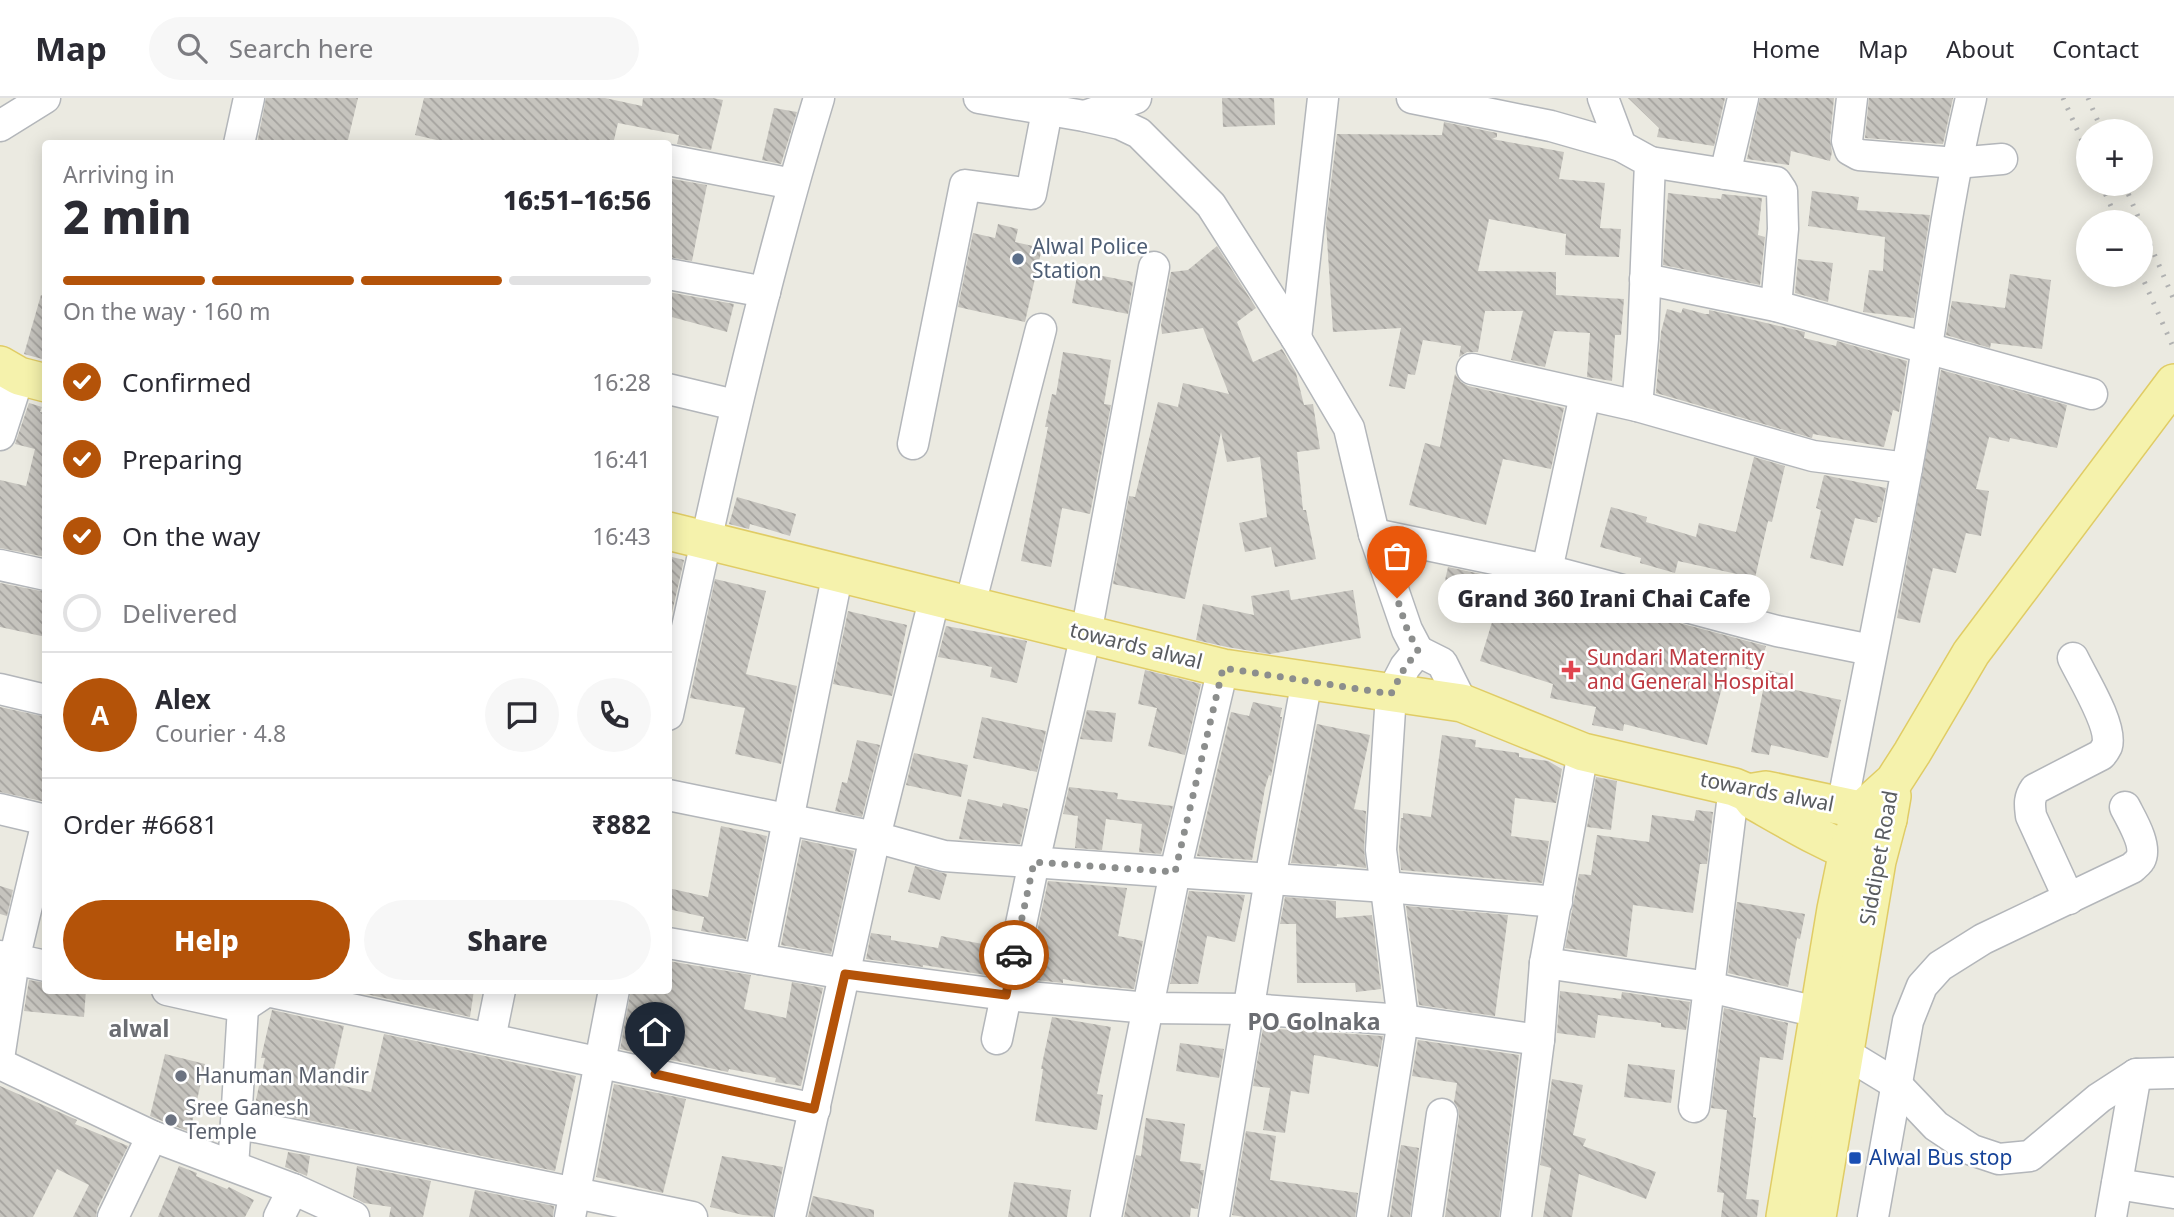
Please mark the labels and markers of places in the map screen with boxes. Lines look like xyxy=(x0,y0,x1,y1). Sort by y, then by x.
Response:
place label: Alwal Police Station xyxy=(1032,232,1148,284)
marker: Alwal Police Station xyxy=(1010,251,1026,267)
pin xyxy=(1367,526,1427,598)
callout: Grand 360 Irani Chai Cafe xyxy=(1439,574,1772,622)
place label: Sundari Maternity and General Hospital xyxy=(1587,643,1794,695)
marker: Sundari Maternity and General Hospital xyxy=(1561,660,1581,680)
pin xyxy=(625,1002,685,1074)
place label: Hanuman Mandir xyxy=(195,1061,369,1089)
marker: Hanuman Mandir xyxy=(173,1068,189,1084)
place label: Sree Ganesh Temple xyxy=(185,1093,309,1145)
marker: Sree Ganesh Temple xyxy=(163,1112,179,1128)
place label: Alwal Bus stop xyxy=(1869,1143,2012,1171)
marker: Alwal Bus stop xyxy=(1847,1150,1863,1166)

